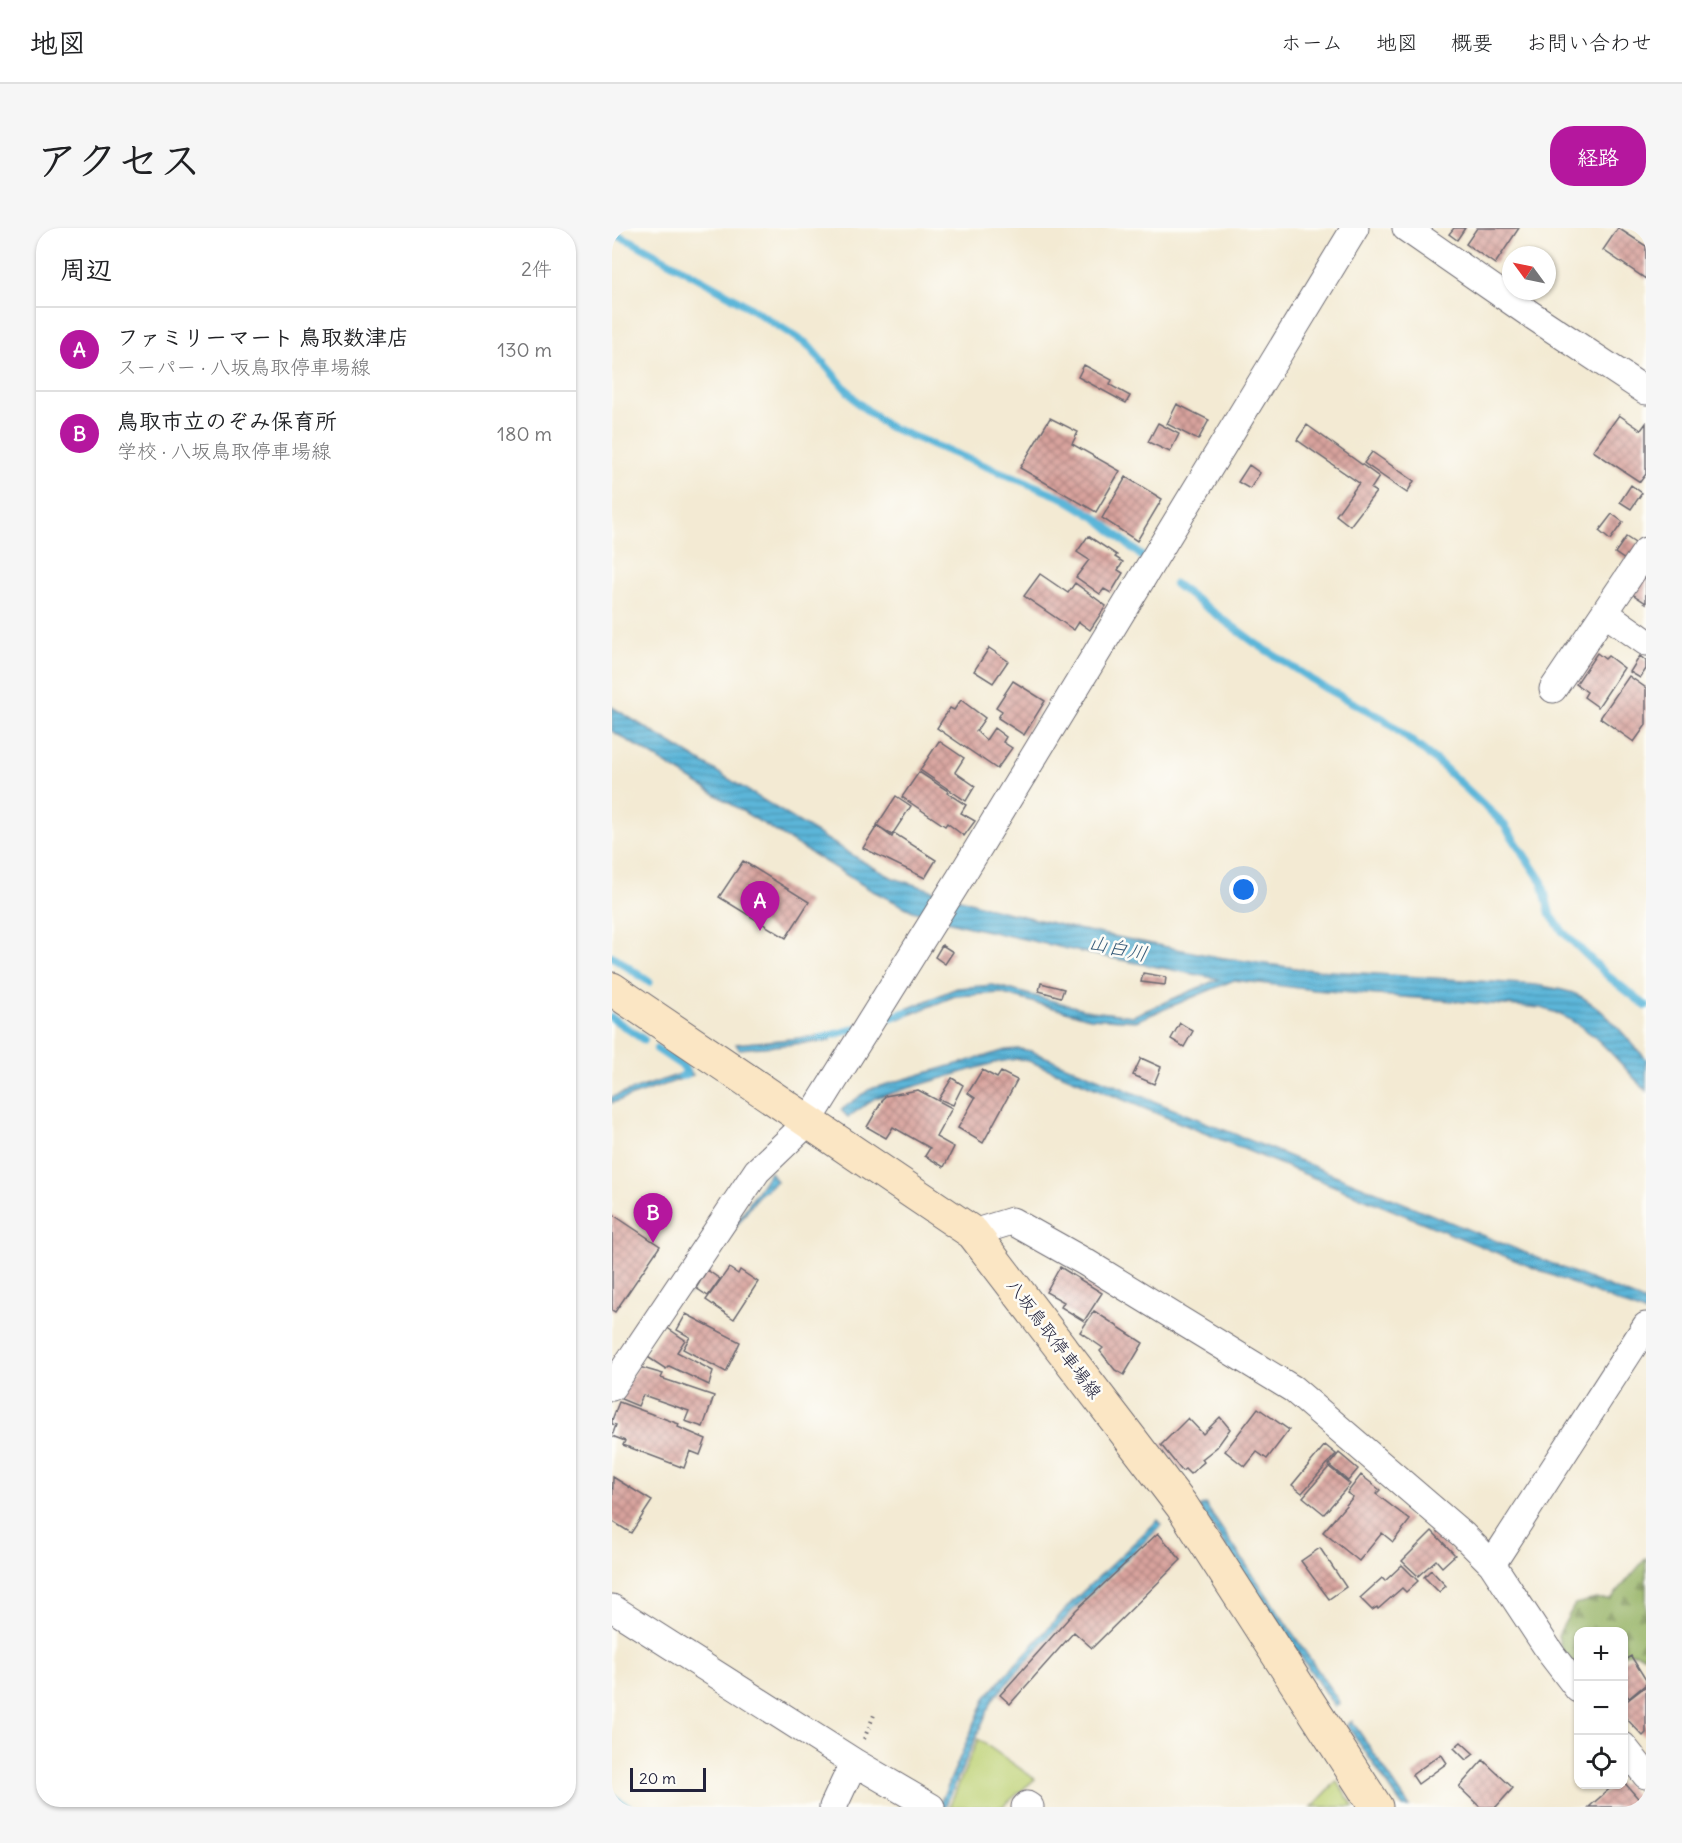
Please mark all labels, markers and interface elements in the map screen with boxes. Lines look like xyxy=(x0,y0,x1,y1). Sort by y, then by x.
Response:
text: 地図 xyxy=(30,25,86,61)
text: ホーム xyxy=(1281,29,1343,56)
text: 地図 xyxy=(1376,29,1418,56)
text: 概要 xyxy=(1451,29,1493,56)
text: お問い合わせ xyxy=(1526,29,1652,56)
button: 経路 xyxy=(1550,126,1646,186)
text: アクセス xyxy=(36,134,201,186)
north arrow xyxy=(1502,246,1556,300)
text: 周辺 xyxy=(60,253,112,286)
text: 2件 xyxy=(521,256,552,281)
text: ファミリーマート 鳥取数津店 xyxy=(117,323,409,351)
text: A xyxy=(73,337,86,362)
text: 130 m xyxy=(497,337,552,362)
text: スーパー · 八坂鳥取停車場線 xyxy=(117,354,370,379)
text: 鳥取市立のぞみ保育所 xyxy=(117,407,337,435)
text: B xyxy=(73,421,86,446)
text: 180 m xyxy=(497,421,552,446)
text: 学校 · 八坂鳥取停車場線 xyxy=(117,438,331,463)
your location xyxy=(1229,875,1258,904)
pin: A xyxy=(740,882,780,931)
water label: 山白川 xyxy=(1086,929,1150,966)
pin: B xyxy=(634,1194,672,1243)
street label: 八坂鳥取停車場線 xyxy=(1002,1274,1107,1403)
map controls xyxy=(1574,1627,1628,1789)
button: + xyxy=(1574,1627,1628,1681)
button: − xyxy=(1574,1681,1628,1735)
button: locate xyxy=(1574,1735,1628,1789)
scale bar xyxy=(630,1765,706,1792)
text: 20 m xyxy=(639,1768,676,1788)

